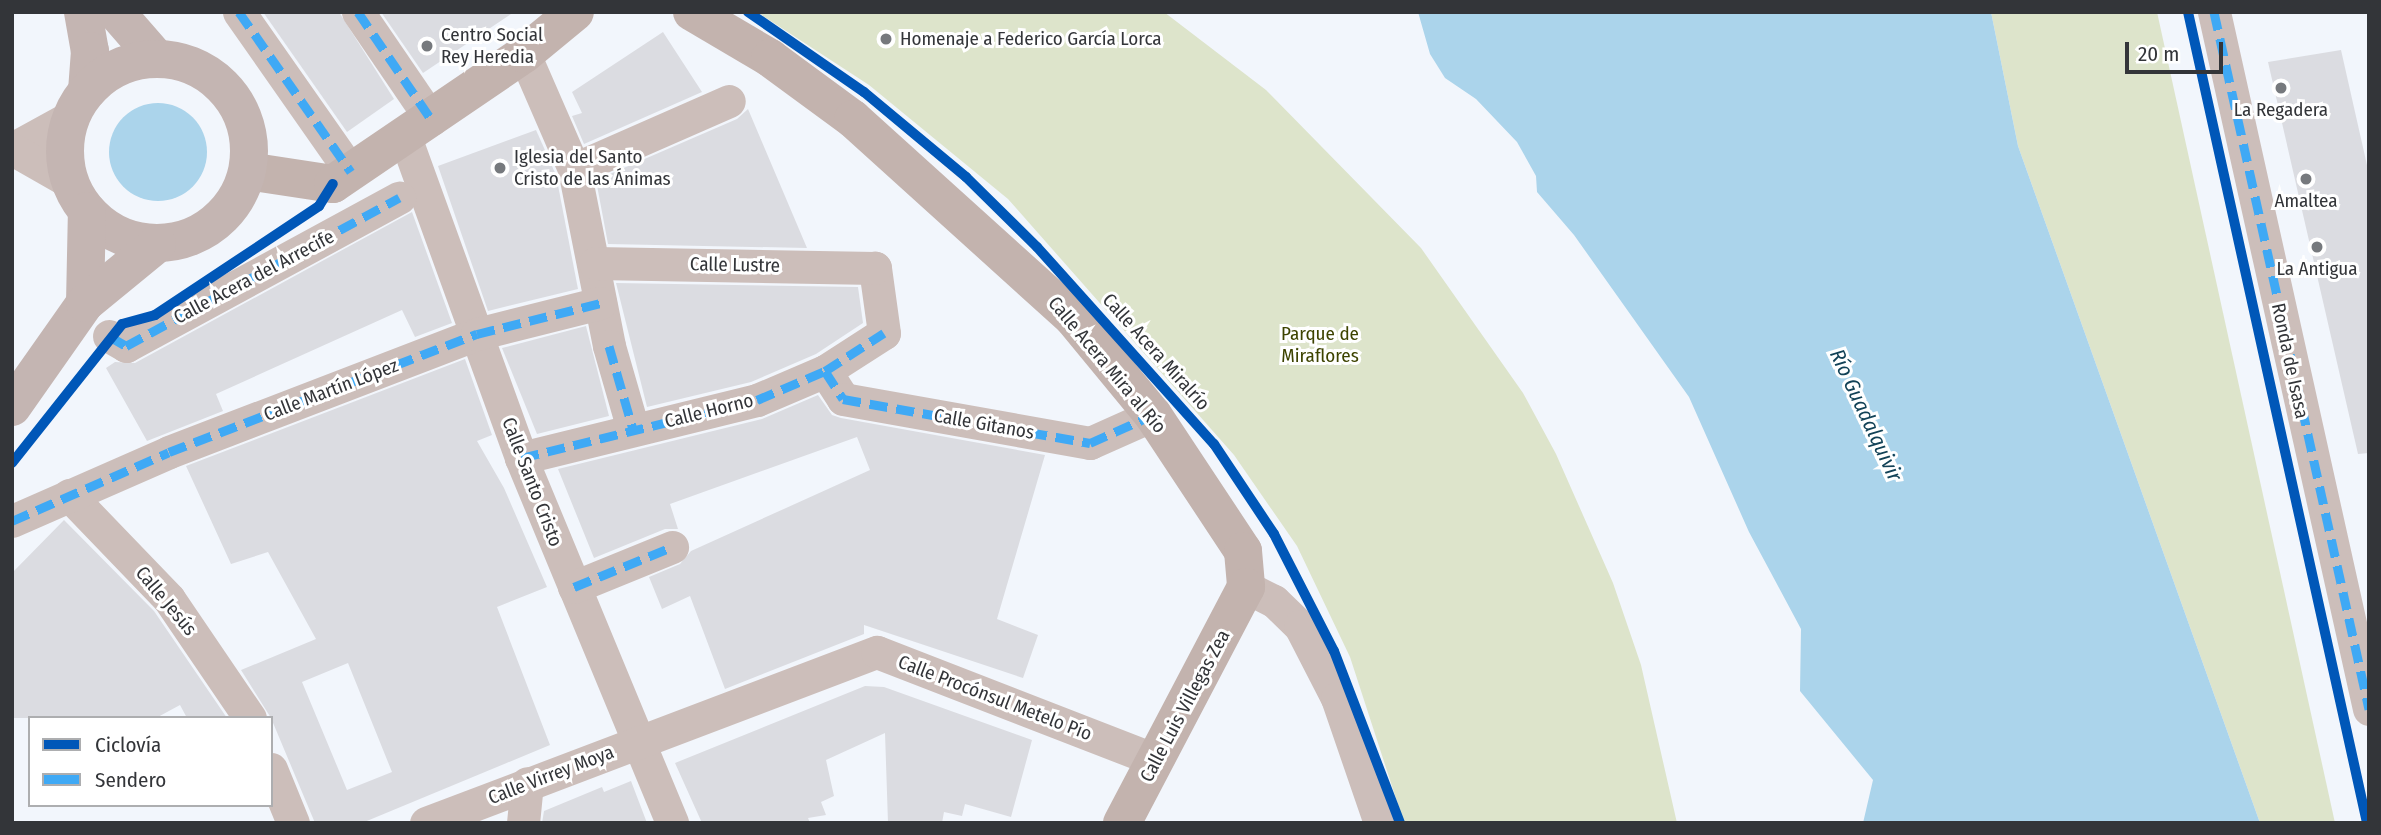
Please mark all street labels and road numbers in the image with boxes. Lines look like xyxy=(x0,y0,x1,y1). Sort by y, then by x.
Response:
street label: Calle Acera del Arrecife xyxy=(170,225,338,329)
street label: Calle Lustre xyxy=(690,253,780,277)
street label: Calle Acera Miralrío xyxy=(1098,289,1214,415)
street label: Calle Acera Mira al Río xyxy=(1043,292,1171,438)
street label: Ronda de Isasa xyxy=(2267,301,2313,421)
street label: Calle Martín López xyxy=(261,354,401,426)
street label: Calle Horno xyxy=(662,389,756,433)
street label: Calle Gitanos xyxy=(932,404,1036,444)
street label: Calle Santo Cristo xyxy=(497,414,567,550)
street label: Calle Jesús xyxy=(131,562,201,640)
street label: Calle Luis Villegas Zea xyxy=(1135,626,1235,786)
street label: Calle Procónsul Metelo Pío xyxy=(895,651,1095,745)
street label: Calle Virrey Moya xyxy=(485,741,617,809)

